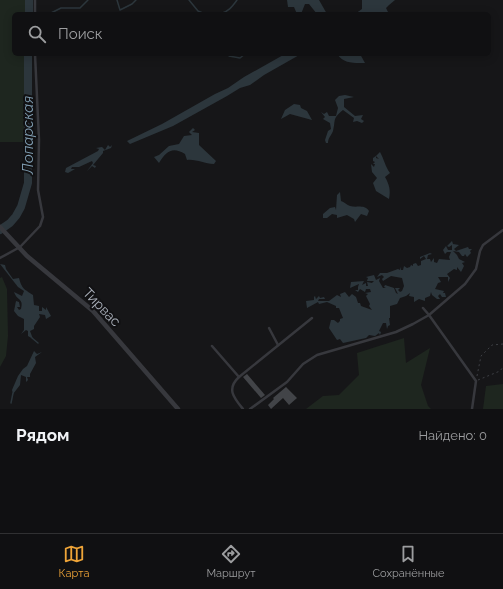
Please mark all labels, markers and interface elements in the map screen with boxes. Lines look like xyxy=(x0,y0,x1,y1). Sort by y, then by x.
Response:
search box xyxy=(12,12,491,56)
icon: search xyxy=(26,23,48,45)
text: Поиск xyxy=(58,25,103,43)
water label: Лопарская xyxy=(19,96,37,175)
street label: Тирвас xyxy=(80,285,124,330)
text: Рядом xyxy=(16,425,69,445)
text: Найдено: 0 xyxy=(418,428,487,443)
tab: Карта xyxy=(59,543,89,580)
tab: Маршрут xyxy=(206,543,255,580)
tab: Сохранённые xyxy=(372,543,444,580)

